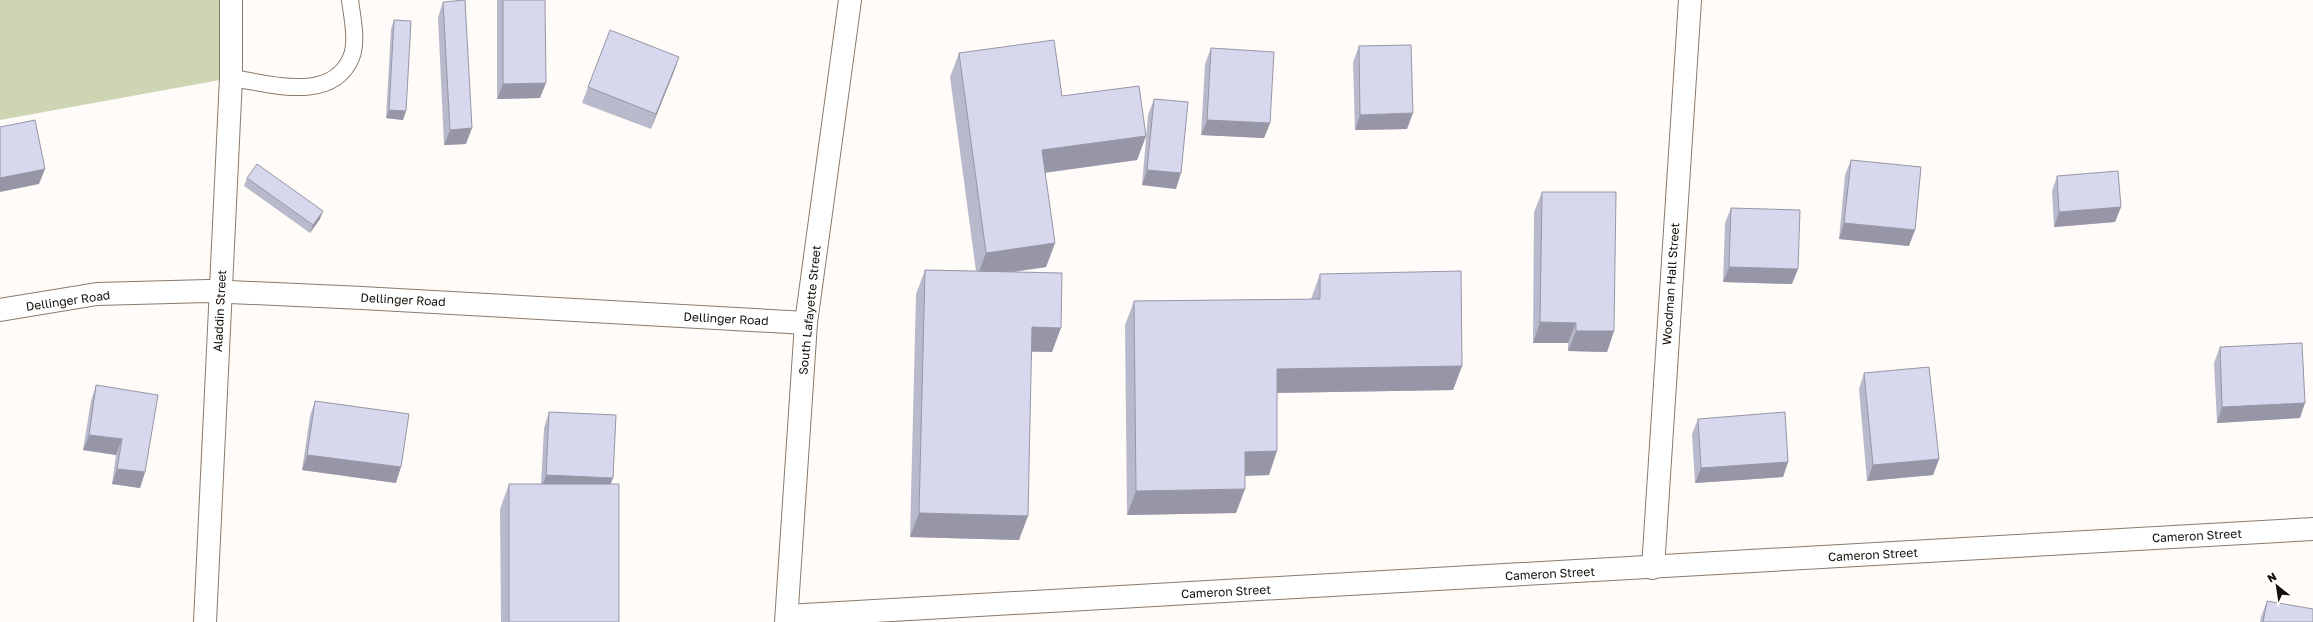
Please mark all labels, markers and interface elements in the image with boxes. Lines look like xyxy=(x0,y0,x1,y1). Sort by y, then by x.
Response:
street label: Woodman Hall Street xyxy=(1659,222,1682,346)
street label: South Lafayette Street xyxy=(795,244,824,375)
street label: Aladdin Street xyxy=(210,269,229,352)
street label: Dellinger Road xyxy=(25,287,111,314)
street label: Dellinger Road xyxy=(360,290,446,309)
street label: Dellinger Road xyxy=(683,309,769,328)
street label: Cameron Street xyxy=(2152,526,2243,545)
street label: Cameron Street xyxy=(1828,545,1919,564)
street label: Cameron Street xyxy=(1505,564,1596,583)
north arrow xyxy=(2257,566,2297,606)
text: N xyxy=(2265,569,2279,585)
street label: Cameron Street xyxy=(1181,582,1272,601)

